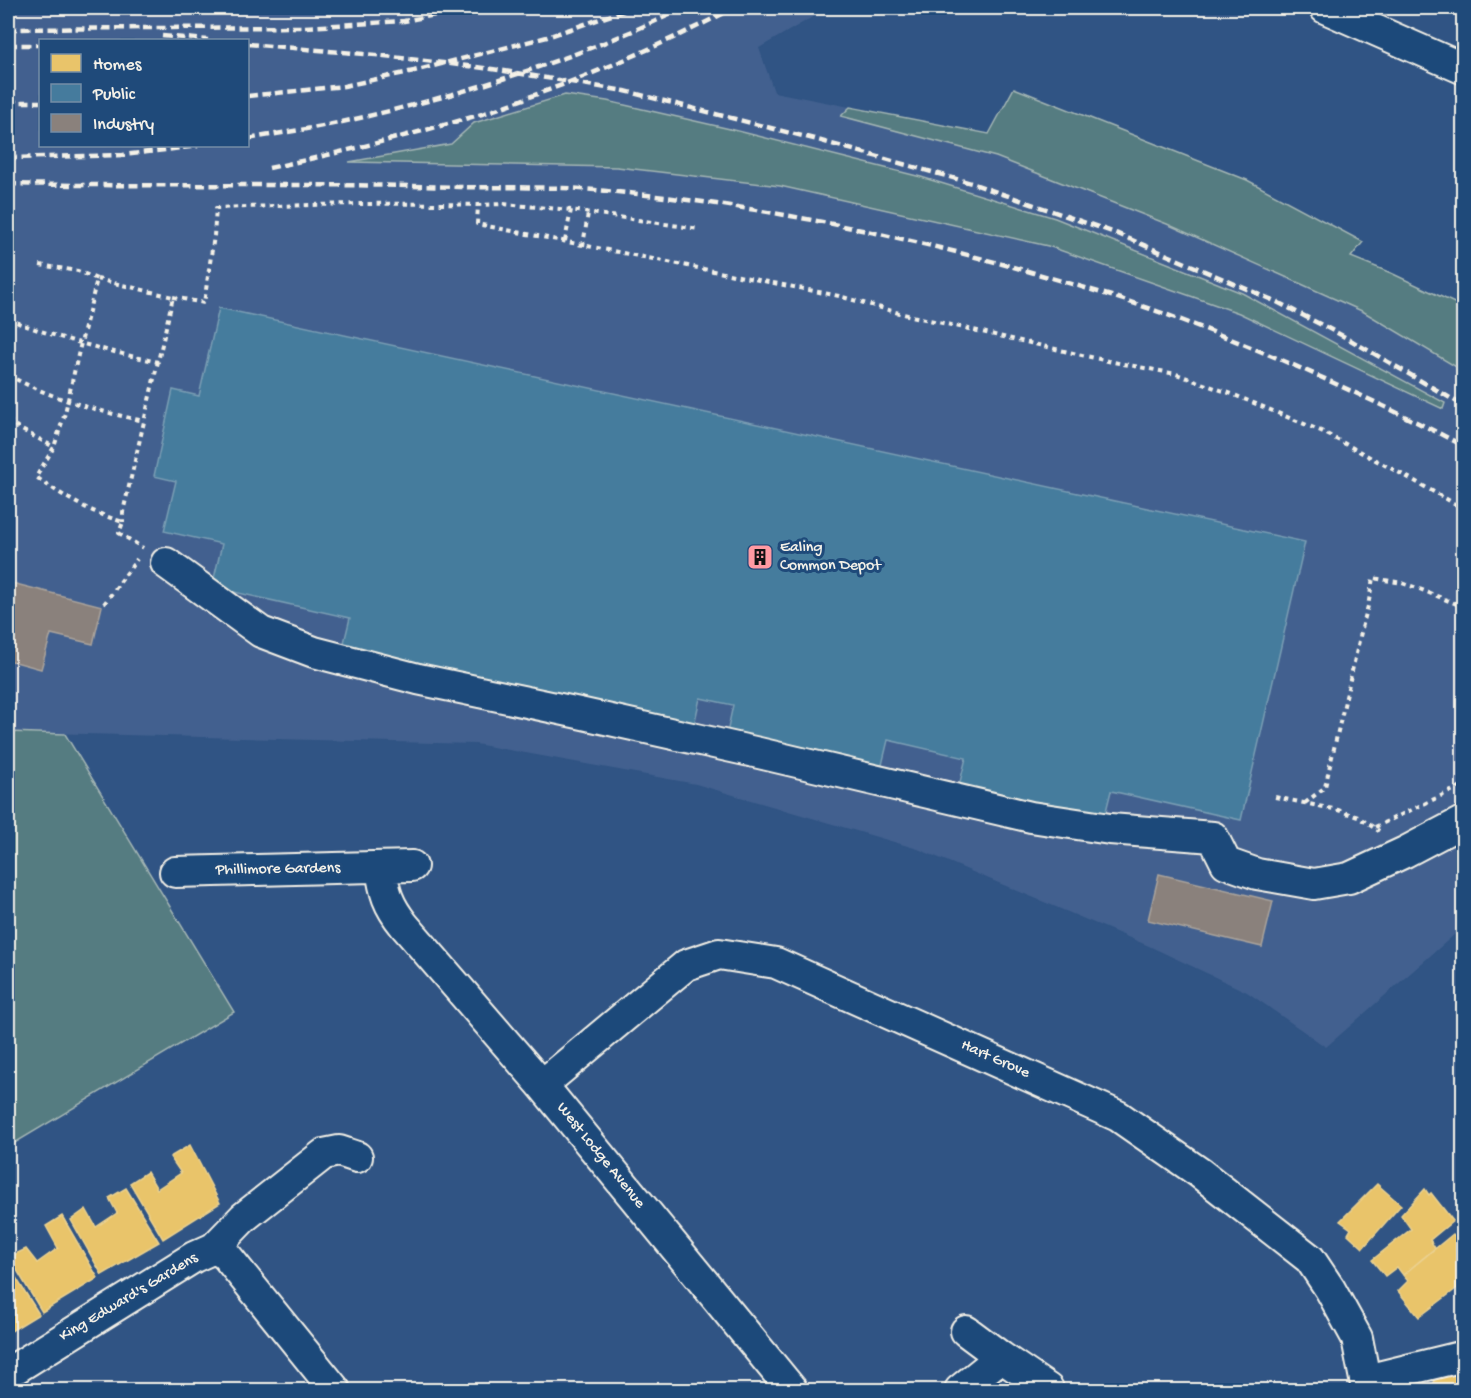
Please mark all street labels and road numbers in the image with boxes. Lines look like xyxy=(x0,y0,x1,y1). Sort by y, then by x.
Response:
street label: Phillimore Gardens xyxy=(215,859,342,881)
street label: Hart Grove xyxy=(958,1036,1033,1084)
street label: West Lodge Avenue xyxy=(551,1099,649,1213)
street label: King Edward's Gardens xyxy=(56,1249,203,1347)

